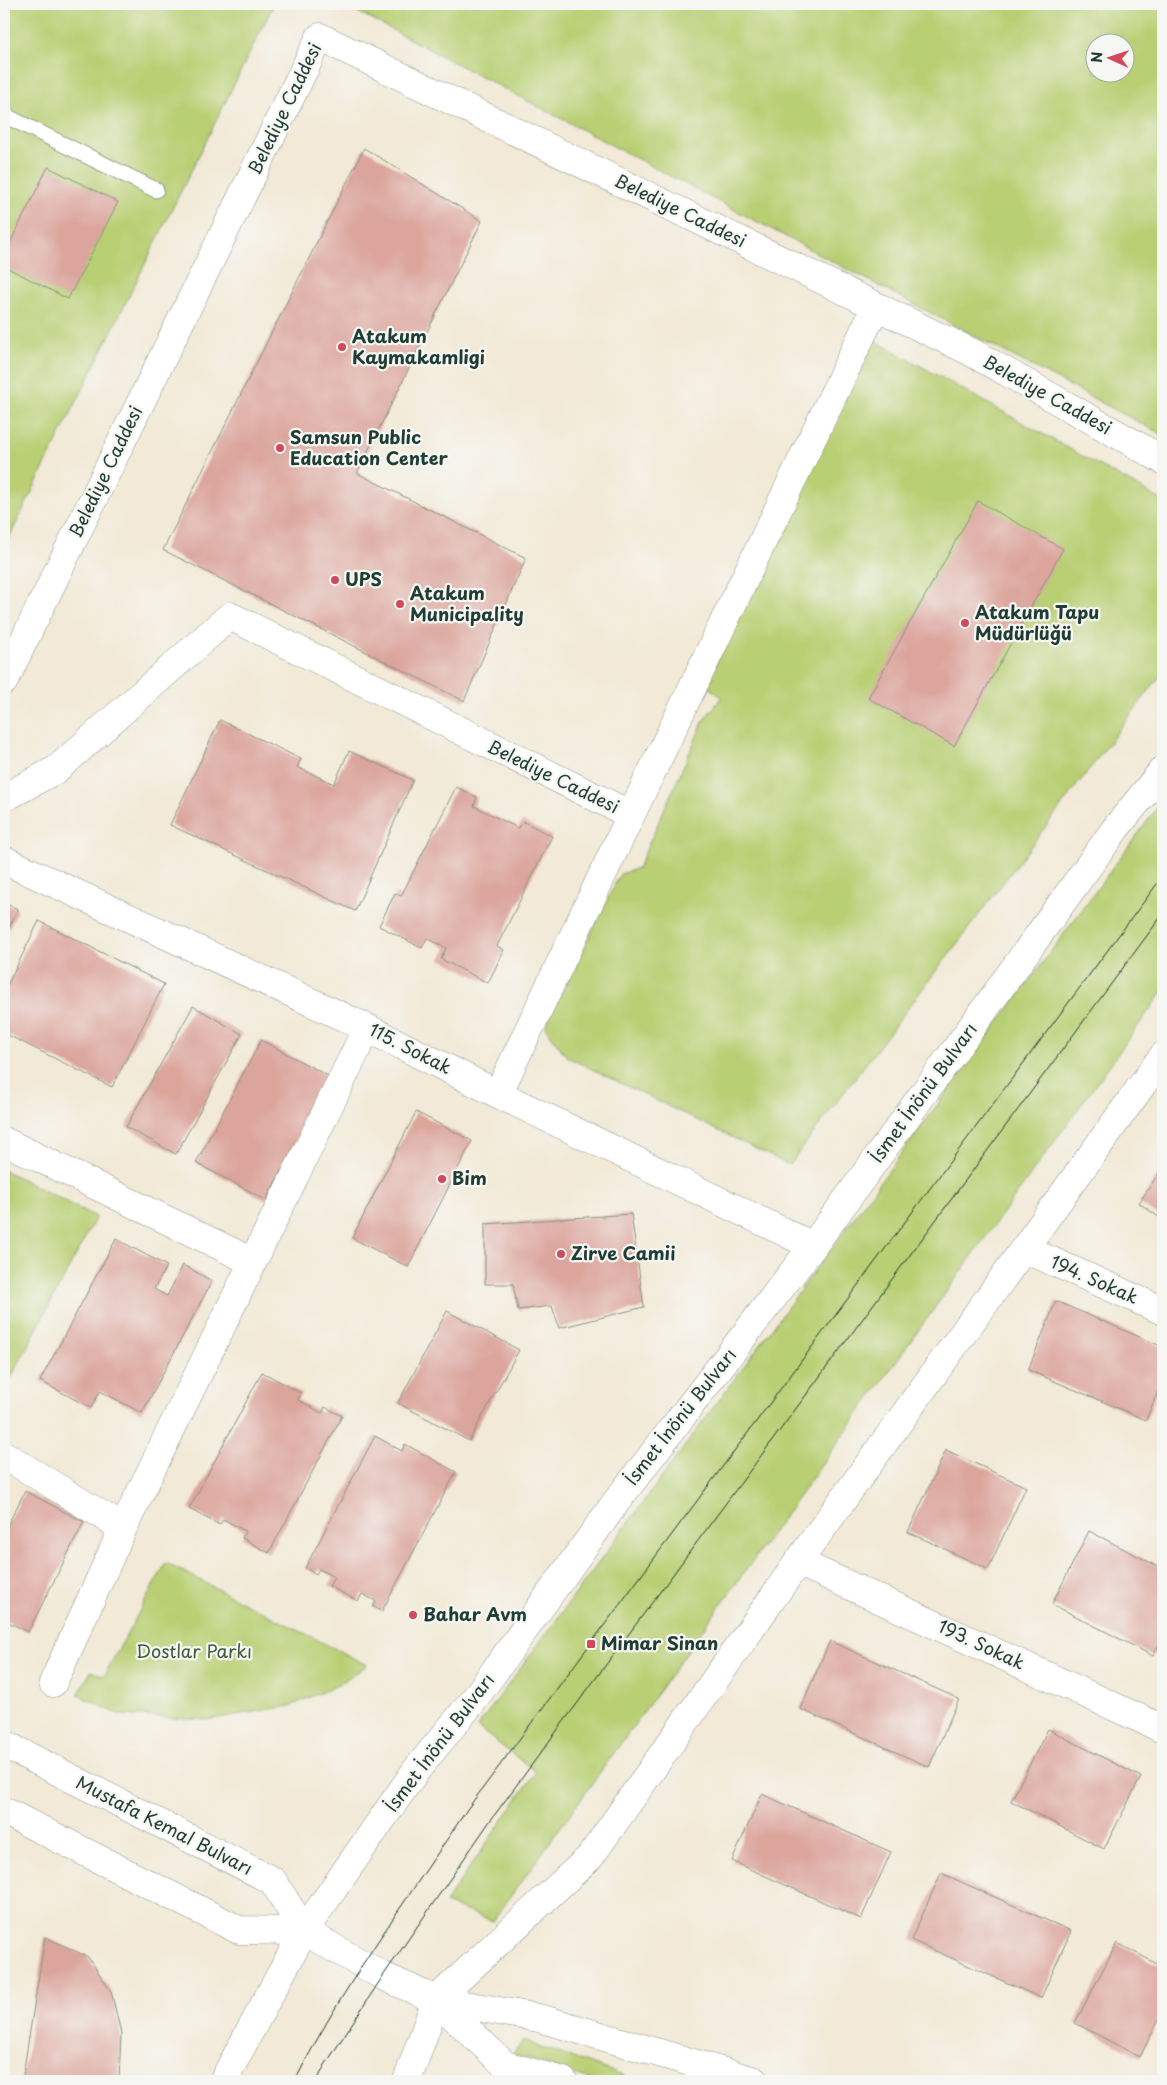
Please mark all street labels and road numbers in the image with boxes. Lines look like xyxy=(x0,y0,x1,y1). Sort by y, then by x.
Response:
street label: Belediye Caddesi xyxy=(240,38,327,179)
street label: Belediye Caddesi xyxy=(610,166,751,253)
street label: Belediye Caddesi xyxy=(978,347,1117,440)
street label: Belediye Caddesi xyxy=(61,401,148,542)
street label: Belediye Caddesi xyxy=(483,732,624,819)
street label: 115. Sokak xyxy=(365,1015,457,1080)
street label: İsmet İnönü Bulvarı xyxy=(863,1016,983,1168)
street label: 194. Sokak xyxy=(1046,1247,1143,1310)
street label: İsmet İnönü Bulvarı xyxy=(618,1342,742,1490)
street label: 193. Sokak xyxy=(934,1612,1030,1676)
street label: İsmet İnönü Bulvarı xyxy=(378,1667,500,1817)
street label: Mustafa Kemal Bulvarı xyxy=(72,1768,258,1881)

